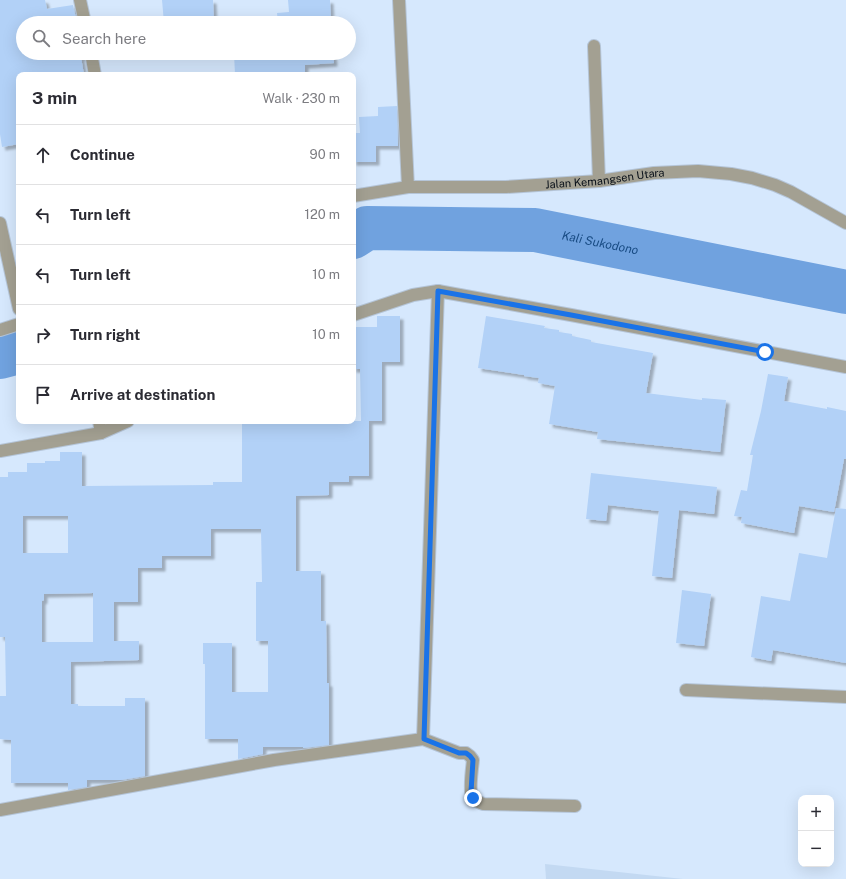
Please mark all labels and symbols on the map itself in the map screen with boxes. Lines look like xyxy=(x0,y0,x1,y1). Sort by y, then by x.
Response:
street label: Jalan Kemangsen Utara xyxy=(545,167,665,190)
water label: Kali Sukodono xyxy=(561,229,640,258)
route start xyxy=(756,343,774,361)
route end xyxy=(464,789,482,807)

